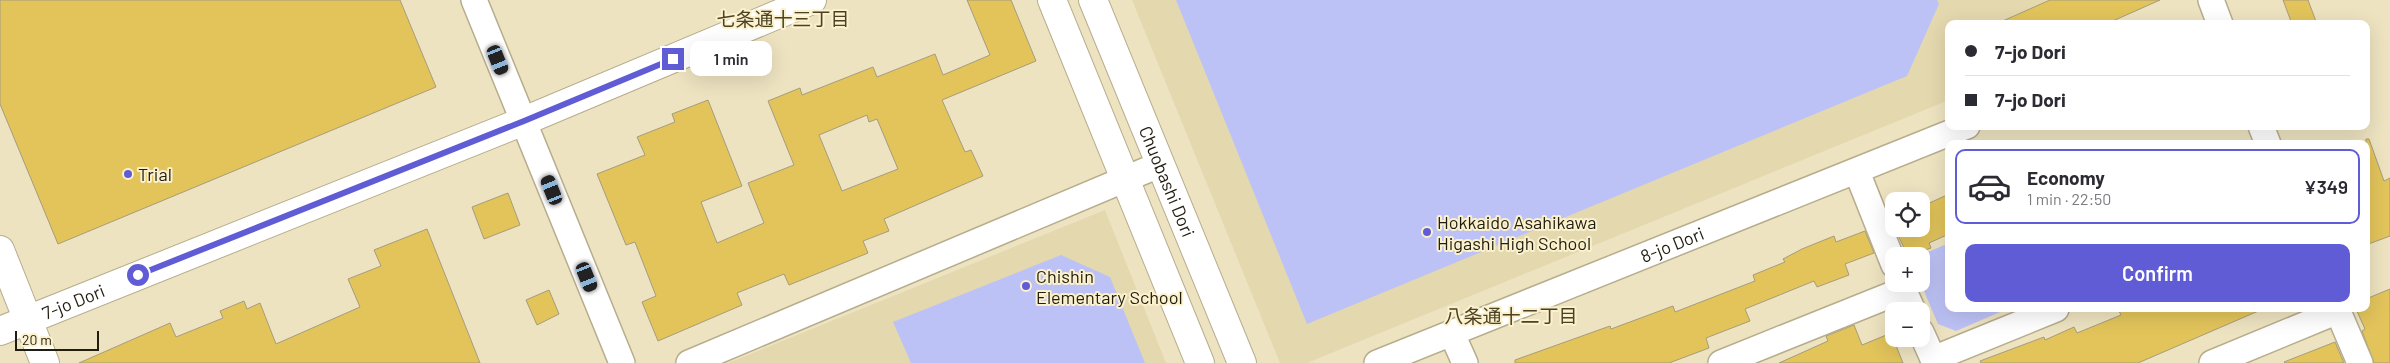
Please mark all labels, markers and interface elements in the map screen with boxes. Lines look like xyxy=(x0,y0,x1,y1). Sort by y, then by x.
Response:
district label: 七条通十三丁目 xyxy=(716,7,850,30)
text: 7-jo Dori xyxy=(1995,40,2066,63)
callout: 1 min xyxy=(690,42,773,76)
car xyxy=(485,43,510,77)
route end xyxy=(662,48,684,70)
text: 1 min xyxy=(714,49,748,68)
text: 7-jo Dori xyxy=(1995,88,2066,111)
street label: Chuobashi Dori xyxy=(1135,123,1200,240)
place label: Trial xyxy=(138,163,172,185)
icon: car xyxy=(1967,164,2012,209)
text: Economy xyxy=(2027,166,2105,189)
marker: Trial xyxy=(122,168,134,180)
car xyxy=(539,173,564,207)
text: ¥349 xyxy=(2304,175,2348,198)
text: 1 min · 22:50 xyxy=(2027,189,2111,208)
map controls xyxy=(1885,192,1930,347)
button: locate xyxy=(1885,192,1930,237)
place label: Hokkaido Asahikawa Higashi High School xyxy=(1437,211,1596,254)
street label: 8-jo Dori xyxy=(1637,222,1707,267)
marker: Hokkaido Asahikawa Higashi High School xyxy=(1421,226,1433,238)
button: Confirm xyxy=(1965,244,2350,302)
button: + xyxy=(1885,247,1930,292)
car xyxy=(574,260,599,294)
route start xyxy=(127,264,149,286)
place label: Chishin Elementary School xyxy=(1036,265,1183,308)
street label: 7-jo Dori xyxy=(39,279,108,324)
marker: Chishin Elementary School xyxy=(1020,280,1032,292)
button: − xyxy=(1885,302,1930,347)
district label: 八条通十二丁目 xyxy=(1444,304,1578,327)
scale bar xyxy=(15,328,99,351)
text: 20 m xyxy=(22,331,52,348)

